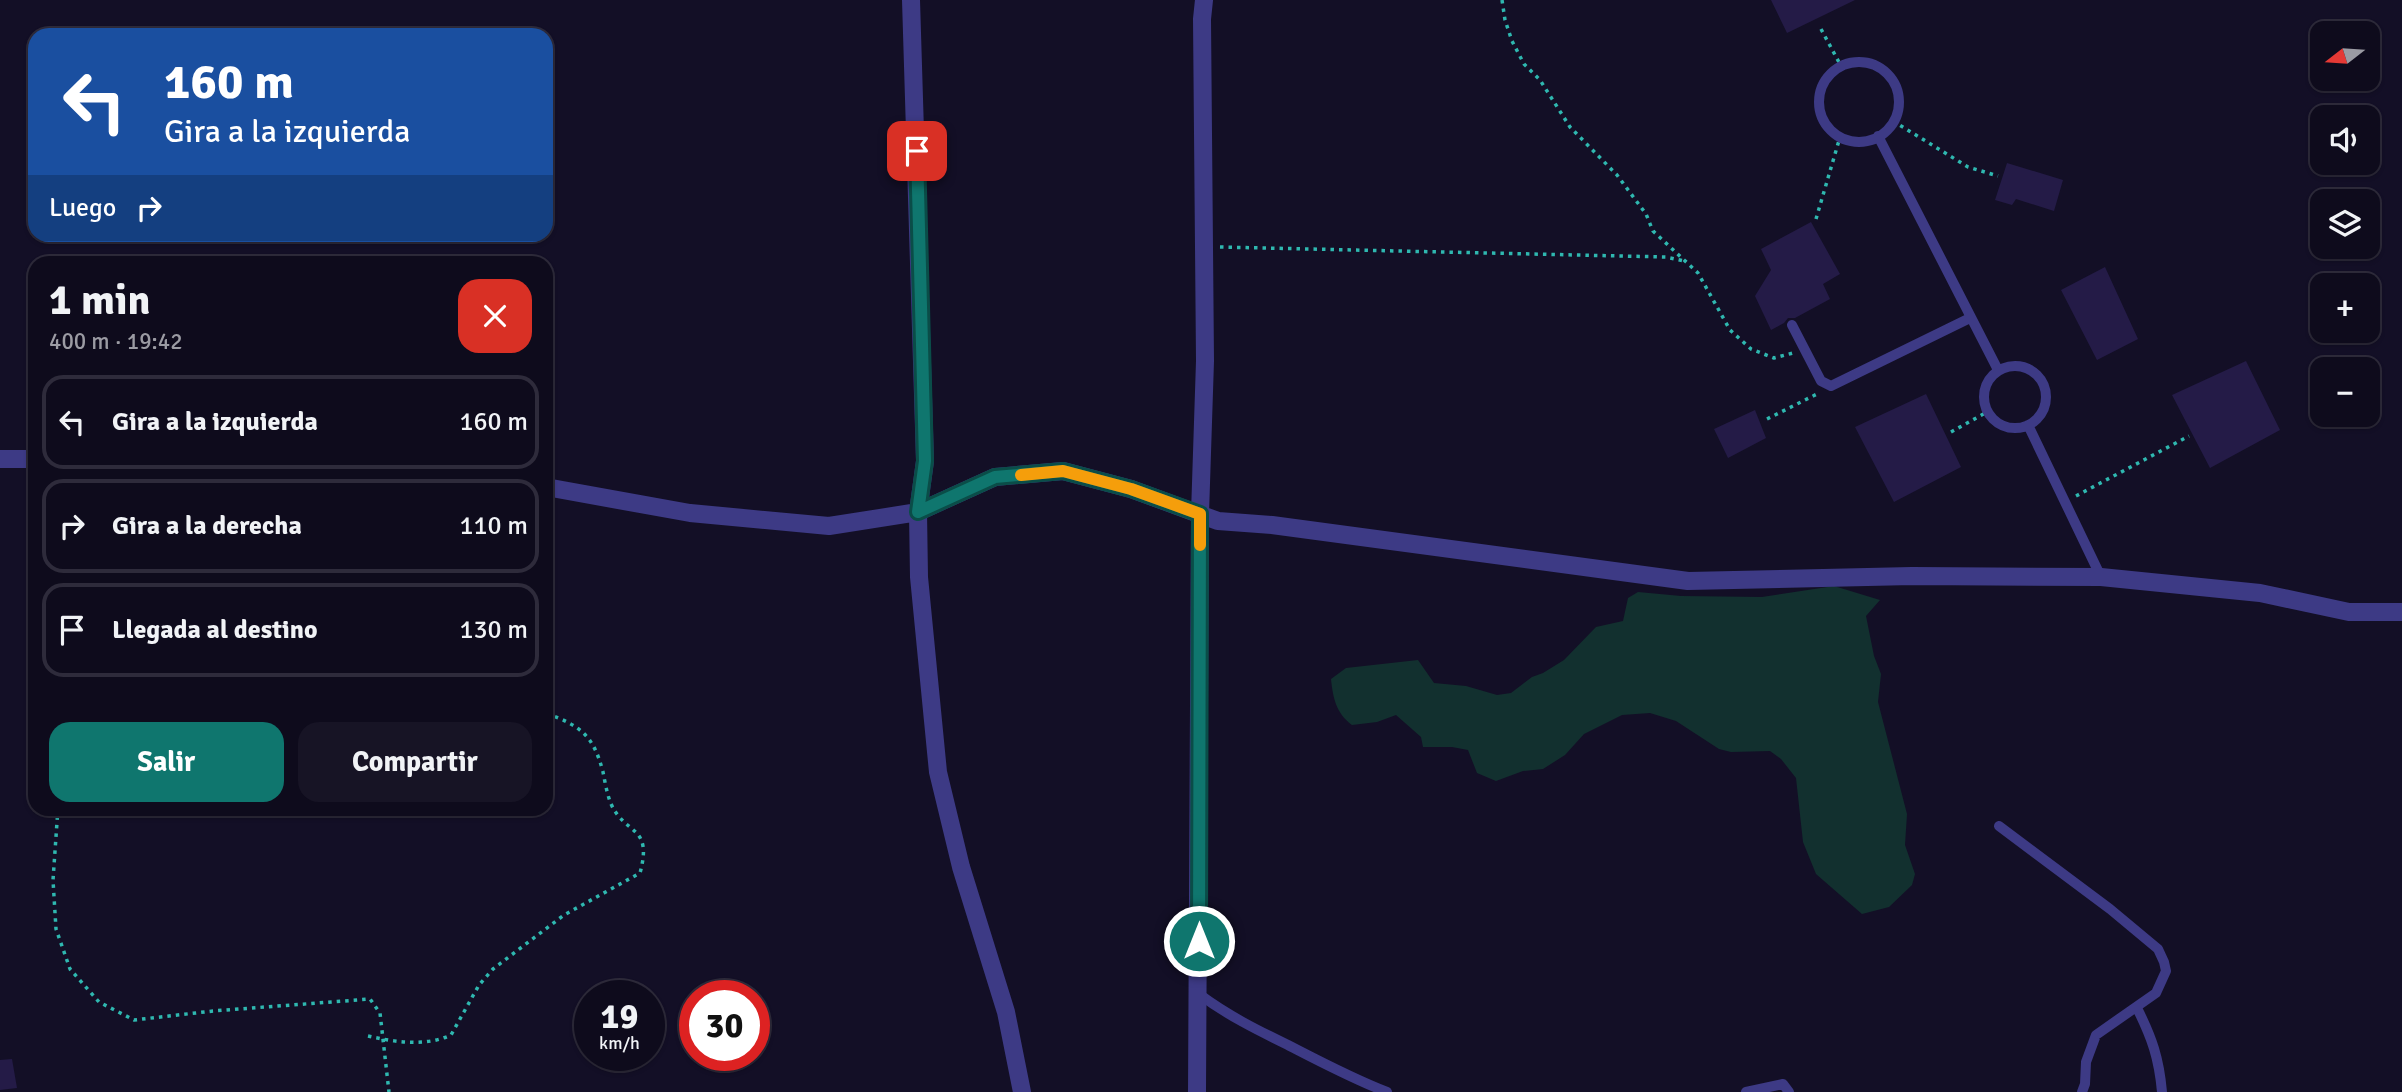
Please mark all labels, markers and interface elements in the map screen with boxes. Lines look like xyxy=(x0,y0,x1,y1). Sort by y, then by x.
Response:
north arrow xyxy=(2310,21,2380,91)
map controls xyxy=(2310,21,2380,427)
text: 160 m xyxy=(164,52,294,112)
icon: left xyxy=(49,56,140,147)
button: sound xyxy=(2310,105,2380,175)
text: Gira a la izquierda xyxy=(164,112,411,151)
pin xyxy=(887,121,947,181)
icon: arrive xyxy=(898,132,936,170)
icon: right xyxy=(130,189,168,227)
button: layers xyxy=(2310,189,2380,259)
text: Luego xyxy=(49,192,116,224)
button: + xyxy=(2310,273,2380,343)
text: 1 min xyxy=(49,275,150,326)
button: close xyxy=(458,279,532,353)
text: 400 m · 19:42 xyxy=(49,327,183,356)
button: − xyxy=(2310,357,2380,427)
icon: left xyxy=(53,403,91,441)
text: Gira a la izquierda xyxy=(112,406,318,438)
text: 160 m xyxy=(459,406,528,438)
icon: right xyxy=(53,507,91,545)
text: Gira a la derecha xyxy=(112,510,302,542)
text: 110 m xyxy=(459,510,528,542)
icon: arrive xyxy=(53,611,91,649)
text: Llegada al destino xyxy=(112,614,318,646)
text: 130 m xyxy=(459,614,528,646)
button: Salir xyxy=(49,722,284,802)
button: Compartir xyxy=(298,722,532,802)
position arrow xyxy=(1162,904,1236,978)
speed limit sign: 30 xyxy=(679,980,770,1071)
text: 19 xyxy=(601,995,638,1038)
text: km/h xyxy=(599,1032,640,1054)

